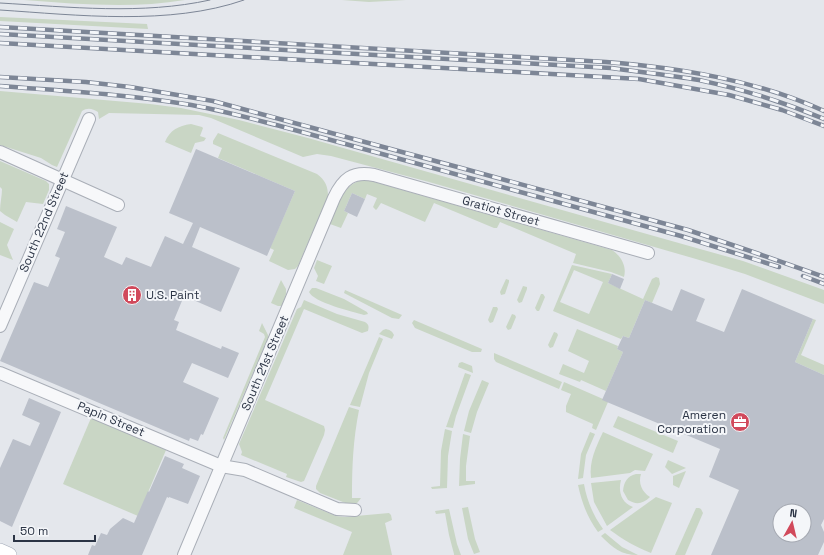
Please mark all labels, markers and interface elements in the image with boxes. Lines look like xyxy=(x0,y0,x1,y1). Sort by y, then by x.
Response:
street label: South 22nd Street xyxy=(16,169,72,275)
street label: Gratiot Street xyxy=(460,192,542,230)
building icon: U.S. Paint xyxy=(121,284,143,306)
place label: U.S. Paint xyxy=(146,287,200,303)
street label: South 21st Street xyxy=(238,313,292,413)
street label: Papin Street xyxy=(75,398,147,440)
place label: Ameren Corporation xyxy=(657,407,726,437)
office icon: Ameren Corporation xyxy=(729,411,751,433)
north arrow xyxy=(772,503,812,543)
text: N xyxy=(789,506,798,521)
scale bar xyxy=(14,517,95,543)
text: 50 m xyxy=(20,523,48,539)

